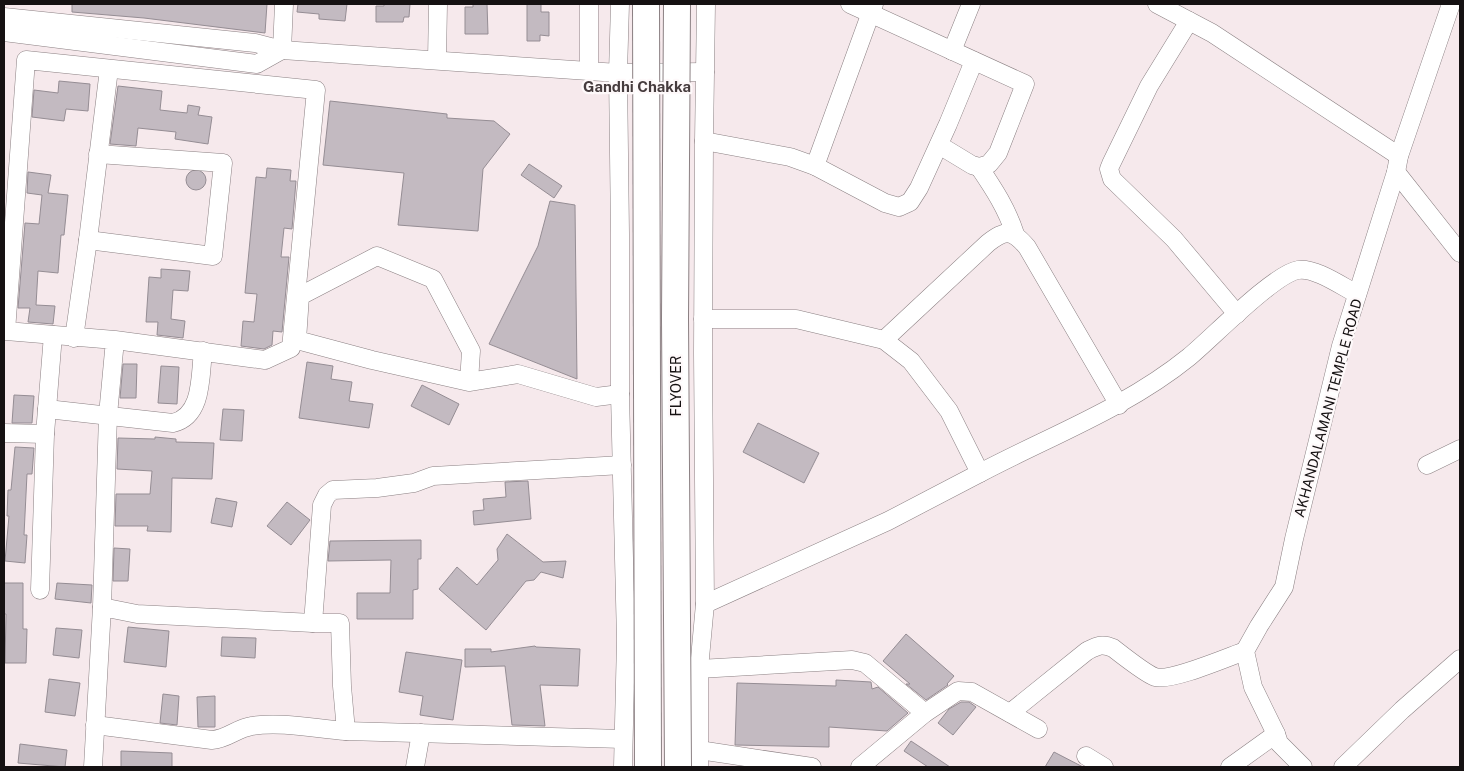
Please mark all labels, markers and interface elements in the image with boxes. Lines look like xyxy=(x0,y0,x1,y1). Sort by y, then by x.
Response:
district label: Gandhi Chakka xyxy=(583,78,691,95)
street label: AKHANDALAMANI TEMPLE ROAD xyxy=(1291,297,1365,519)
street label: FLYOVER xyxy=(668,356,684,416)

